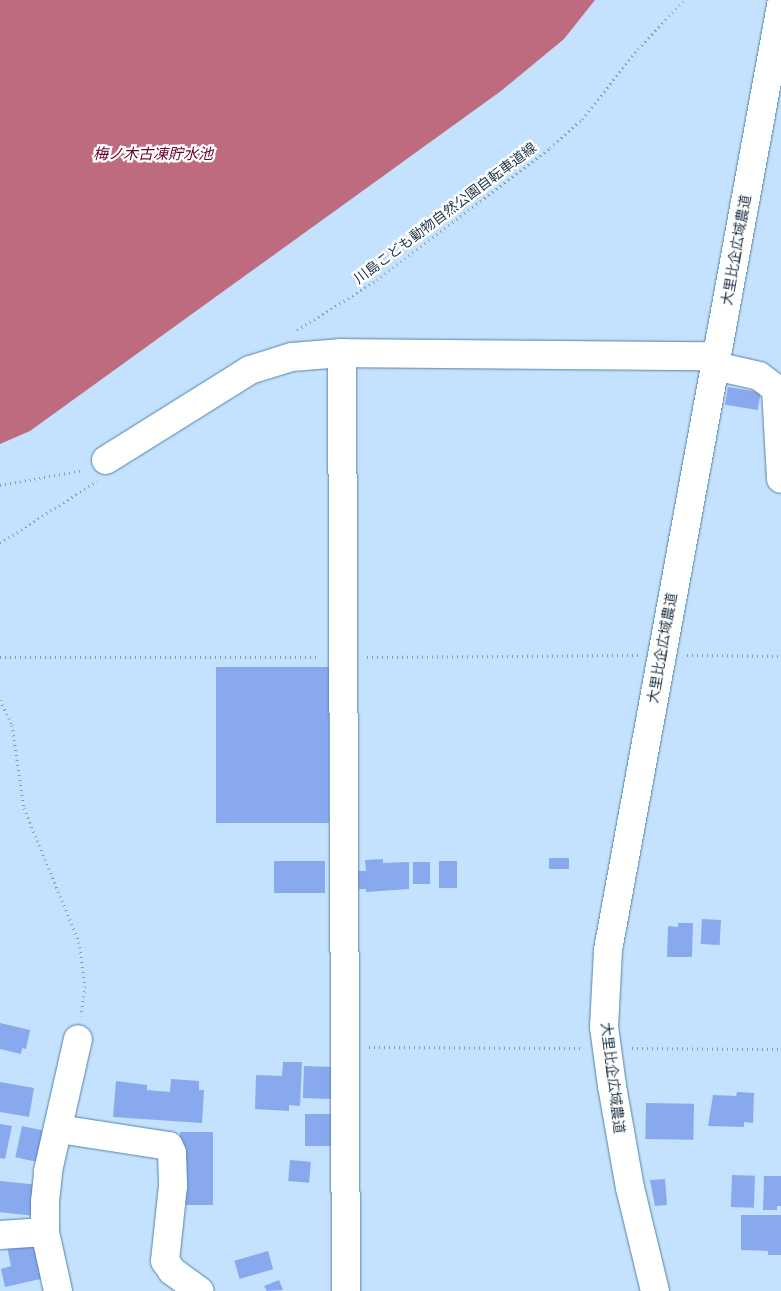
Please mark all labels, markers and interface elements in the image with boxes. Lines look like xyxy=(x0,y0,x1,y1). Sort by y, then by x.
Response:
street label: 川島こども動物自然公園自転車道線 xyxy=(350,139,540,287)
water label: 梅ノ木古凍貯水池 xyxy=(93,145,213,163)
street label: 大里比企広域農道 xyxy=(718,193,754,307)
street label: 大里比企広域農道 xyxy=(644,591,680,705)
street label: 大里比企広域農道 xyxy=(598,1021,628,1135)

